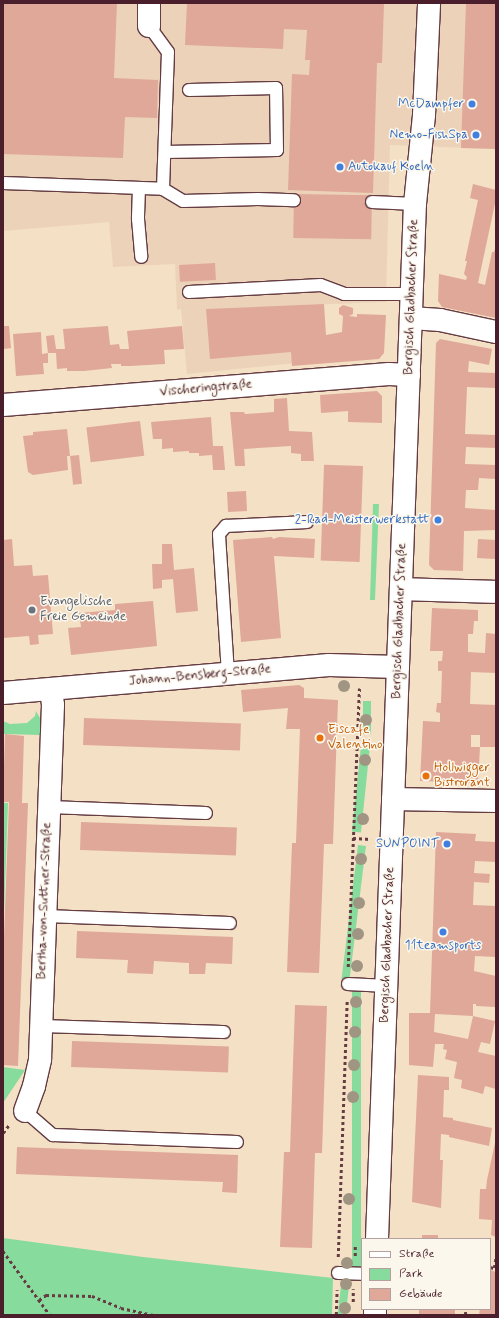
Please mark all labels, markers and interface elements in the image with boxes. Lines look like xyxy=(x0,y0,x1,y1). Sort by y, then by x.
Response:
place label: McDampfer xyxy=(398,96,464,112)
marker: McDampfer xyxy=(467,99,477,109)
place label: Nemo-FishSpa xyxy=(390,127,468,143)
marker: Nemo-FishSpa xyxy=(471,130,481,140)
place label: Autokauf Koeln xyxy=(348,159,434,175)
marker: Autokauf Koeln xyxy=(335,162,345,172)
street label: Bergisch Gladbacher Straße xyxy=(401,219,423,375)
street label: Vischeringstraße xyxy=(159,377,253,401)
place label: 2-Rad-Meisterwerkstatt xyxy=(295,512,430,528)
marker: 2-Rad-Meisterwerkstatt xyxy=(433,515,443,525)
street label: Bergisch Gladbacher Straße xyxy=(389,543,411,699)
place label: Evangelische Freie Gemeinde xyxy=(40,595,127,626)
marker: Evangelische Freie Gemeinde xyxy=(27,605,37,615)
street label: Johann-Bensberg-Straße xyxy=(128,662,272,690)
place label: Eiscafe Valentino xyxy=(328,723,382,754)
marker: Eiscafe Valentino xyxy=(315,733,325,743)
place label: Hollwigger Bistrorant xyxy=(434,761,490,792)
marker: Hollwigger Bistrorant xyxy=(421,771,431,781)
street label: Bertha-von-Suttner-Straße xyxy=(34,822,56,980)
place label: SUNPOINT xyxy=(376,836,439,852)
marker: SUNPOINT xyxy=(442,839,452,849)
street label: Bergisch Gladbacher Straße xyxy=(377,867,399,1023)
marker: 11teamsports xyxy=(438,927,448,937)
place label: 11teamsports xyxy=(405,938,481,954)
legend xyxy=(361,1238,491,1310)
text: Straße xyxy=(399,1246,434,1262)
text: Park xyxy=(399,1266,423,1282)
text: Gebäude xyxy=(399,1286,442,1302)

